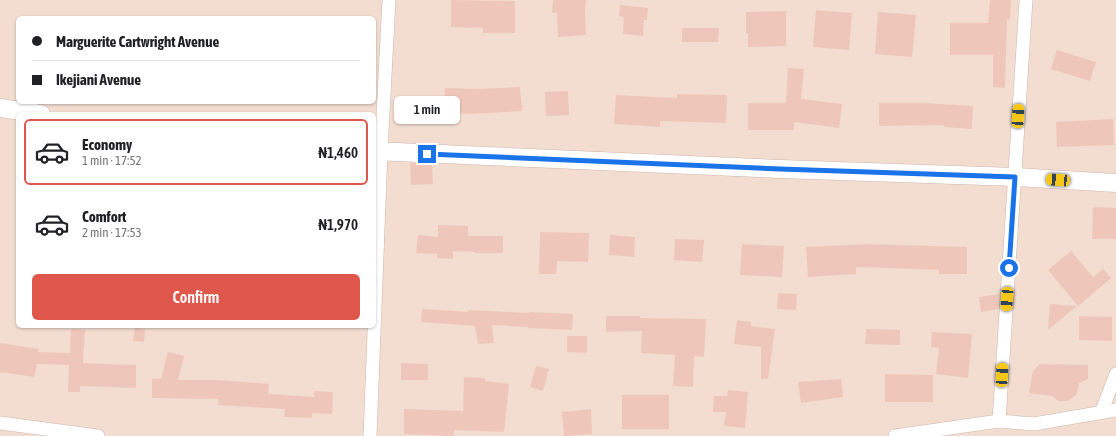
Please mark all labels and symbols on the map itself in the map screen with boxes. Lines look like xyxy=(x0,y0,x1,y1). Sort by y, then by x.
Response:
callout: 1 min xyxy=(394,96,460,124)
car xyxy=(1011,104,1025,128)
route end xyxy=(418,145,436,163)
car xyxy=(1046,173,1070,187)
route start xyxy=(1000,259,1018,277)
car xyxy=(1000,287,1014,311)
car xyxy=(995,363,1009,387)

